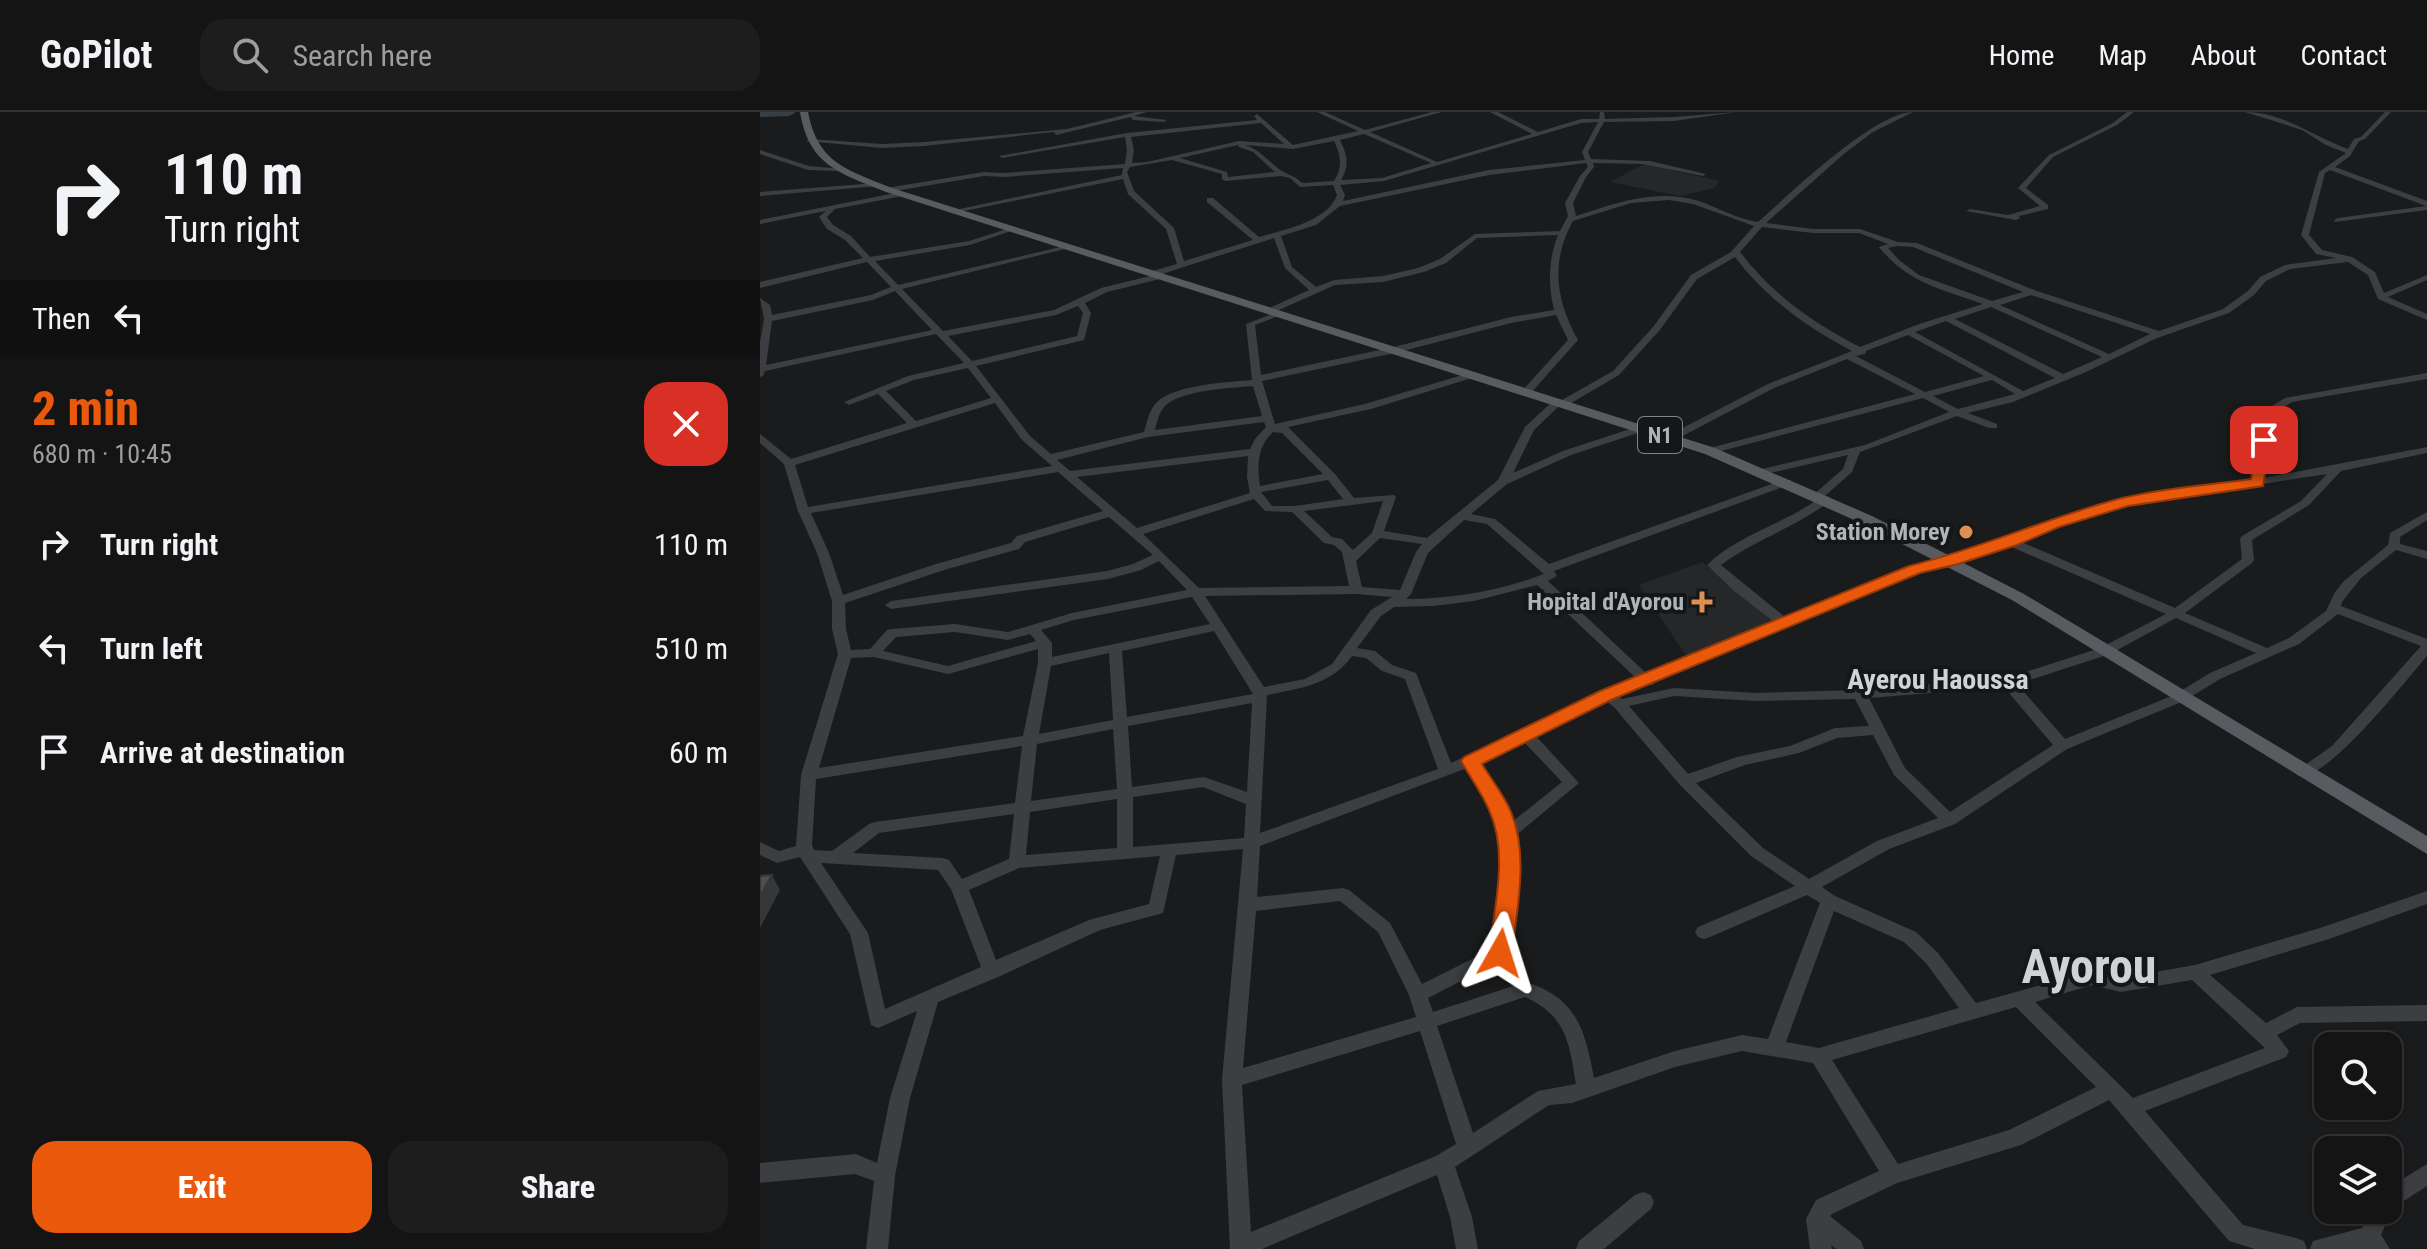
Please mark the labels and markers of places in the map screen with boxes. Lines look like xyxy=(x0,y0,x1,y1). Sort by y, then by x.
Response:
pin xyxy=(2230,406,2298,474)
place label: Station Morey xyxy=(1816,518,1950,546)
marker: Station Morey xyxy=(1957,523,1975,541)
place label: Hopital d'Ayorou xyxy=(1527,588,1684,616)
marker: Hopital d'Ayorou xyxy=(1691,591,1713,613)

